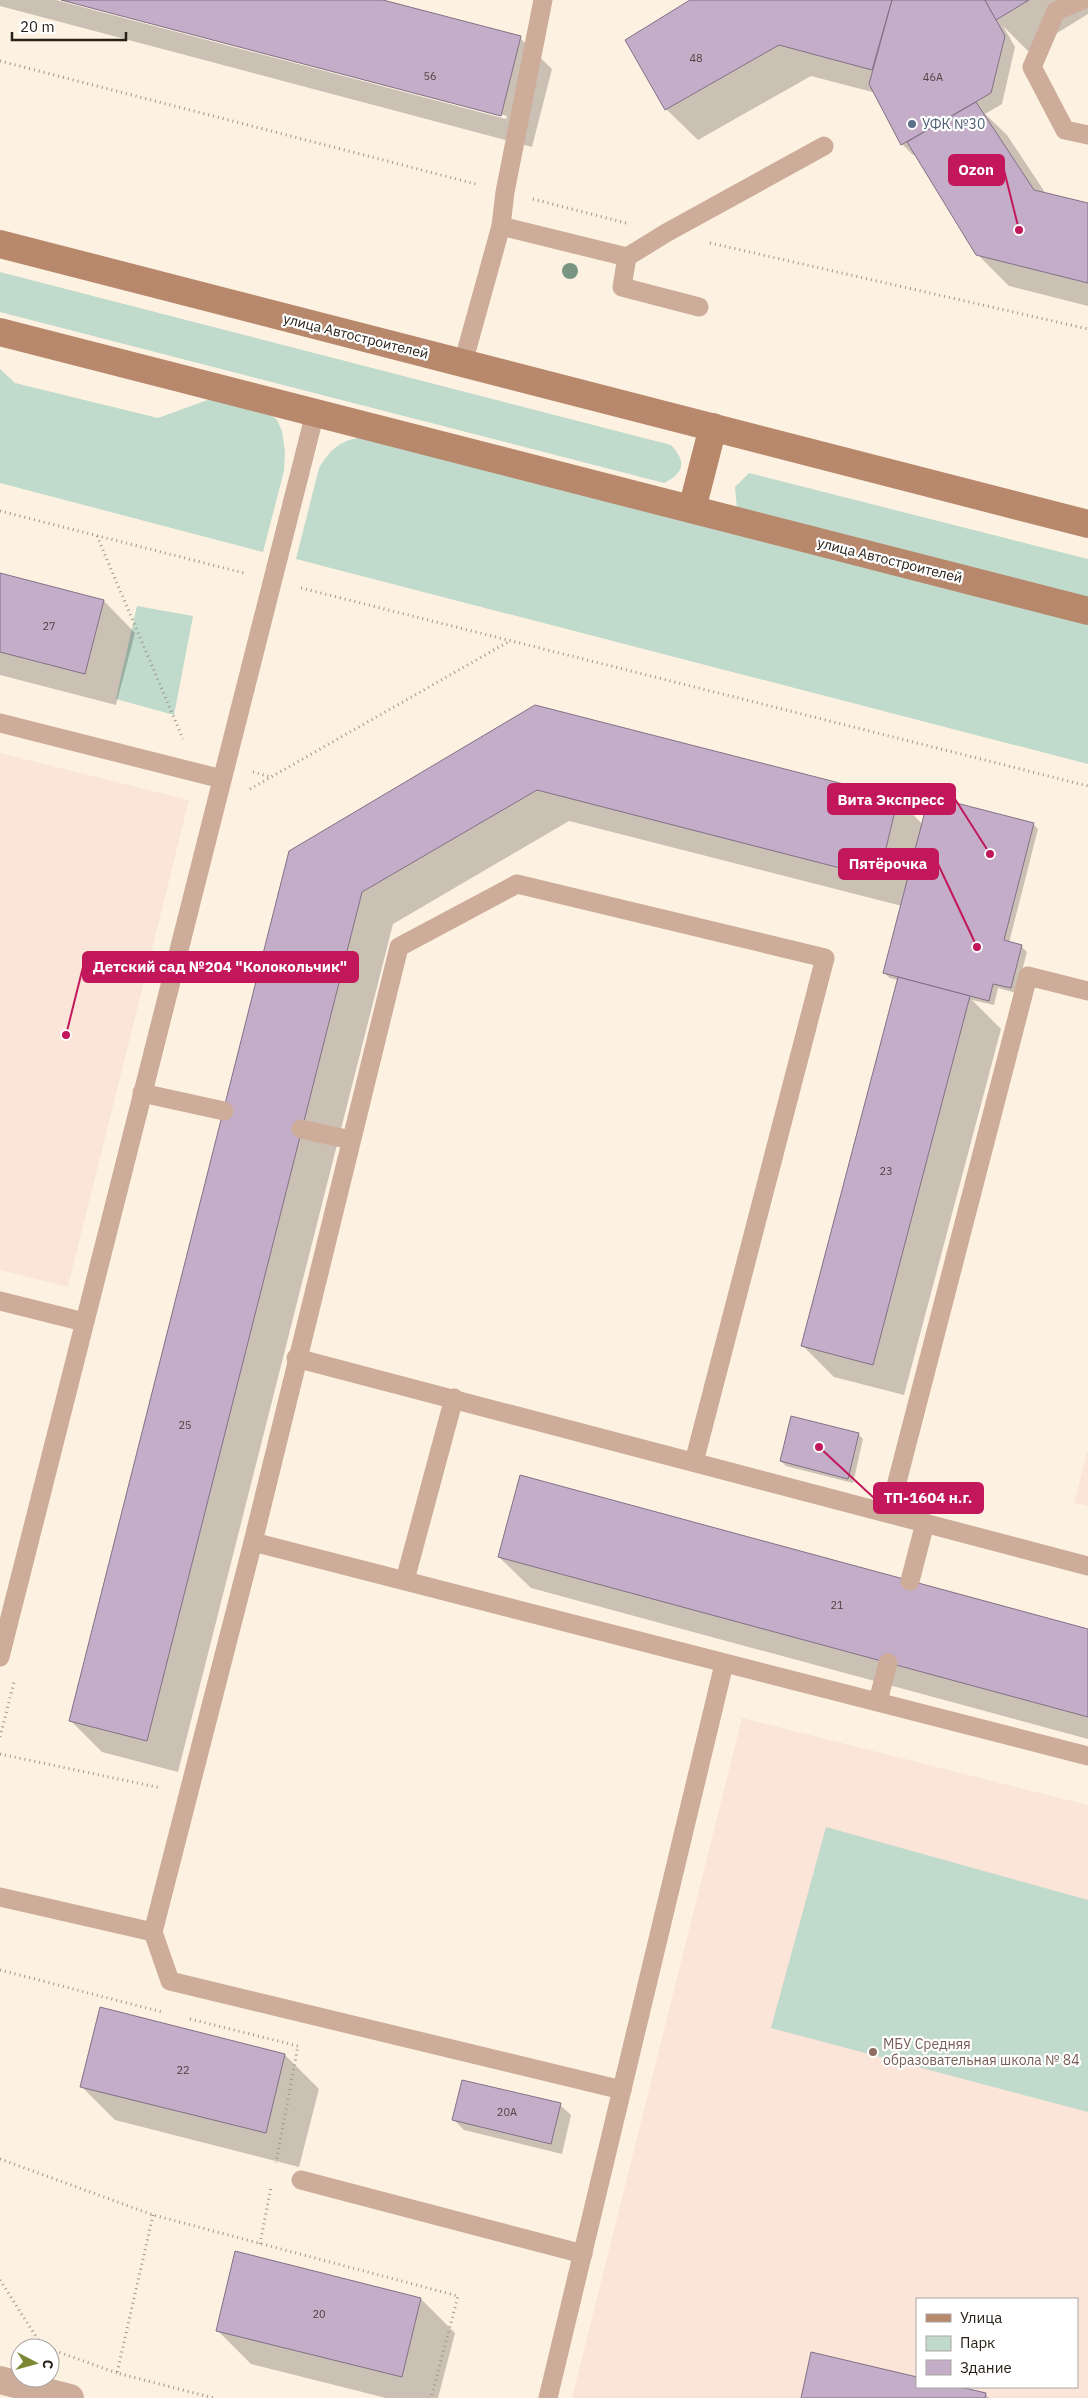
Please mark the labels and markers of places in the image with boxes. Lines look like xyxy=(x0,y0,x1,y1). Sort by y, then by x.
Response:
place label: УФК №30 xyxy=(922,115,985,133)
marker: УФК №30 xyxy=(906,118,918,130)
callout: Ozon xyxy=(949,155,1004,185)
callout: Вита Экспресс xyxy=(828,784,955,814)
callout: Пятёрочка xyxy=(839,849,938,879)
callout: Детский сад №204 "Колокольчик" xyxy=(83,952,358,982)
callout: ТП-1604 н.г. xyxy=(874,1483,983,1513)
place label: МБУ Средняя образовательная школа № 84 xyxy=(883,2035,1080,2069)
marker: МБУ Средняя образовательная школа № 84 xyxy=(867,2046,879,2058)

